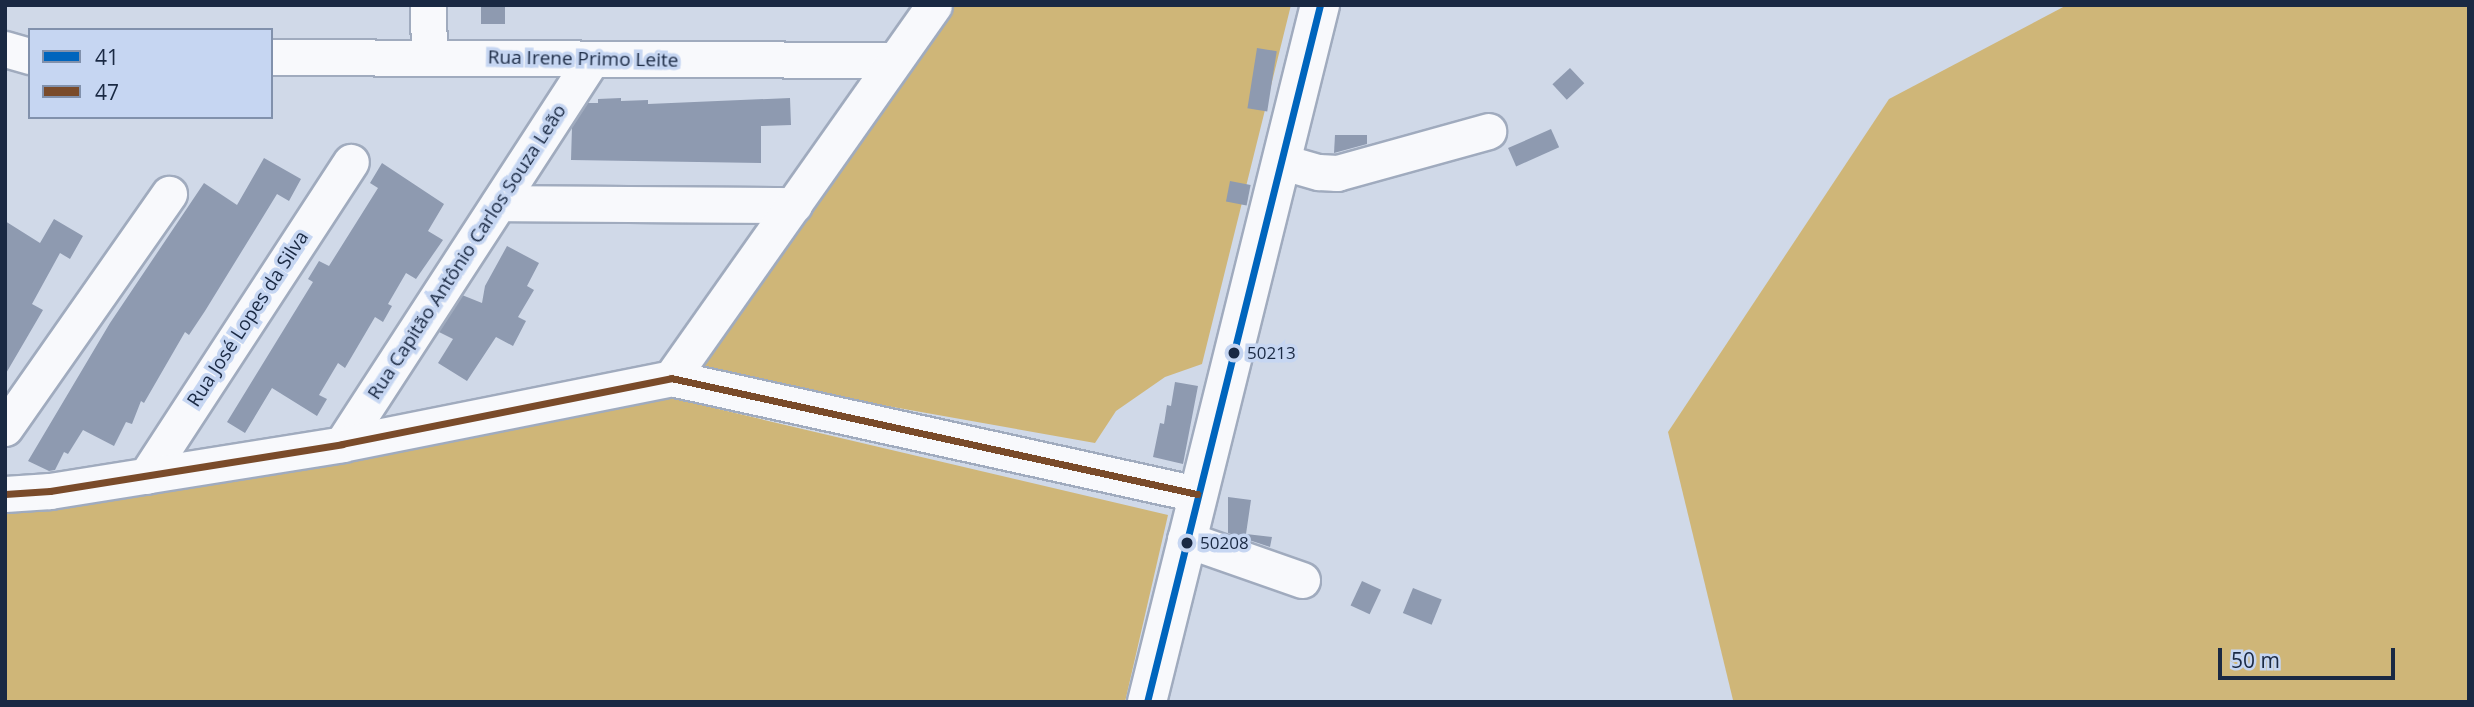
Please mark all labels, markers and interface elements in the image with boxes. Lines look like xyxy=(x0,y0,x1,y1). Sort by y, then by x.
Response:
legend xyxy=(28,28,273,119)
text: 41 xyxy=(95,43,119,71)
street label: Rua Irene Primo Leite xyxy=(487,46,679,72)
text: 47 xyxy=(95,78,119,106)
street label: Rua Capitão Antônio Carlos Souza Leão xyxy=(363,100,571,404)
street label: Rua José Lopes da Silva xyxy=(183,227,313,411)
place label: 50213 xyxy=(1247,343,1296,363)
marker: 50213 xyxy=(1227,346,1241,360)
place label: 50208 xyxy=(1200,533,1249,553)
marker: 50208 xyxy=(1180,536,1194,550)
scale bar xyxy=(2222,634,2399,678)
text: 50 m xyxy=(2231,646,2280,674)

